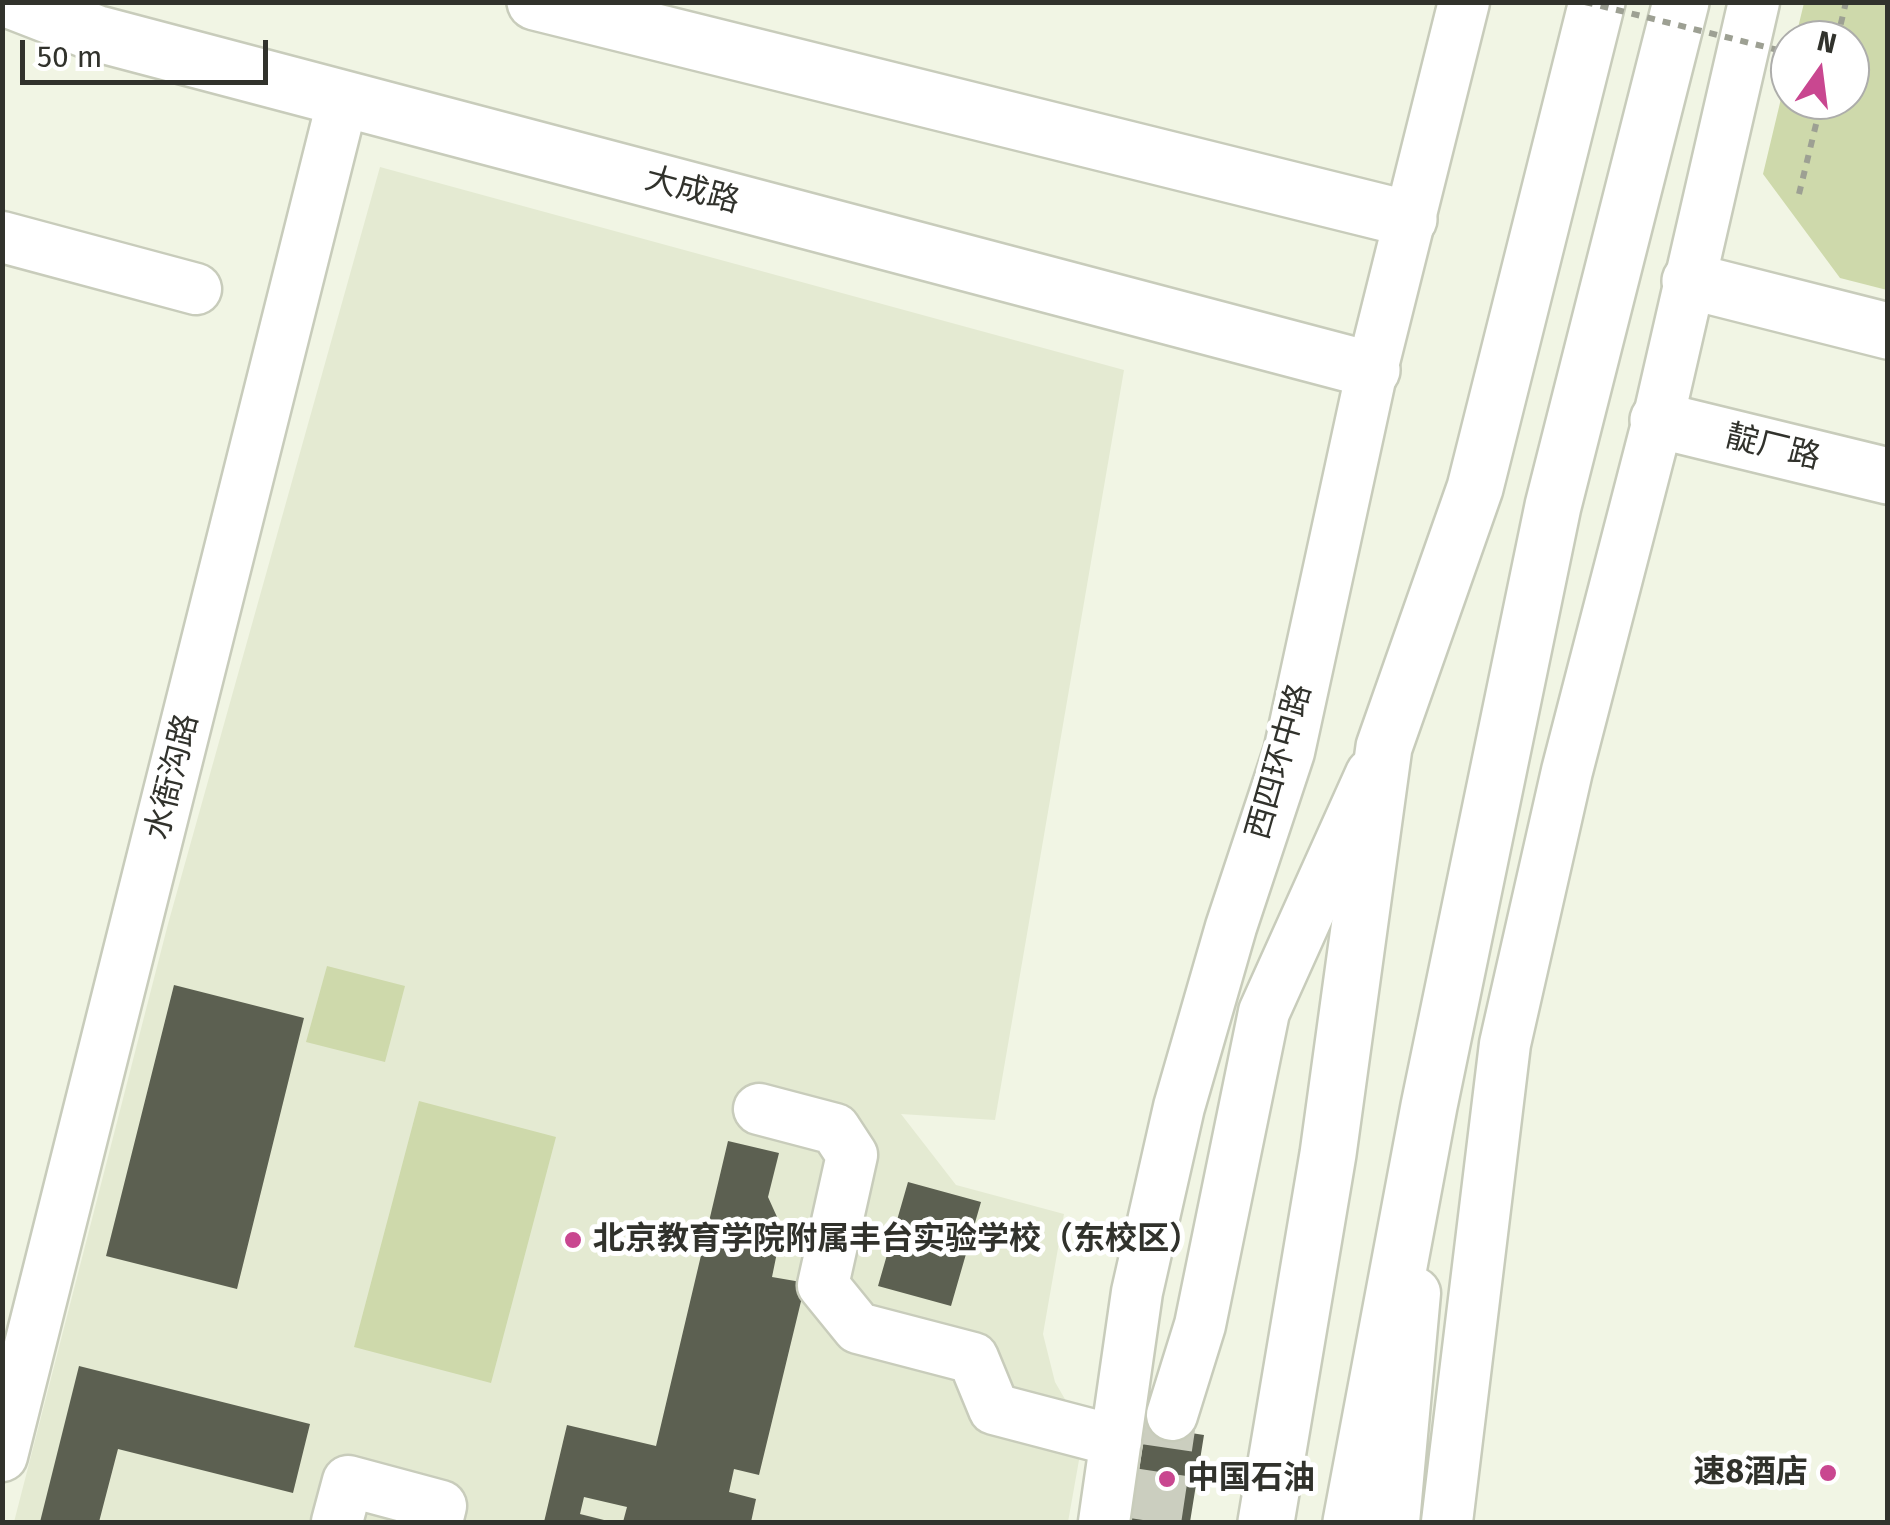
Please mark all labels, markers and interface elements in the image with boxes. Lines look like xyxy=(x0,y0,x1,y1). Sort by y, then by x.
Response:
scale bar xyxy=(25,20,272,82)
north arrow xyxy=(1770,20,1870,120)
text: N xyxy=(1814,24,1840,61)
text: 50 m xyxy=(37,39,102,75)
street label: 大成路 xyxy=(641,160,743,222)
street label: 靛厂路 xyxy=(1722,418,1824,478)
street label: 西四环中路 xyxy=(1239,680,1321,844)
street label: 水衙沟路 xyxy=(139,710,207,844)
place label: 北京教育学院附属丰台实验学校（东校区） xyxy=(593,1221,1201,1259)
marker: 北京教育学院附属丰台实验学校（东校区） xyxy=(562,1229,584,1251)
place label: 速8酒店 xyxy=(1693,1454,1808,1492)
place label: 中国石油 xyxy=(1187,1460,1315,1498)
marker: 速8酒店 xyxy=(1817,1462,1839,1484)
marker: 中国石油 xyxy=(1156,1468,1178,1490)

